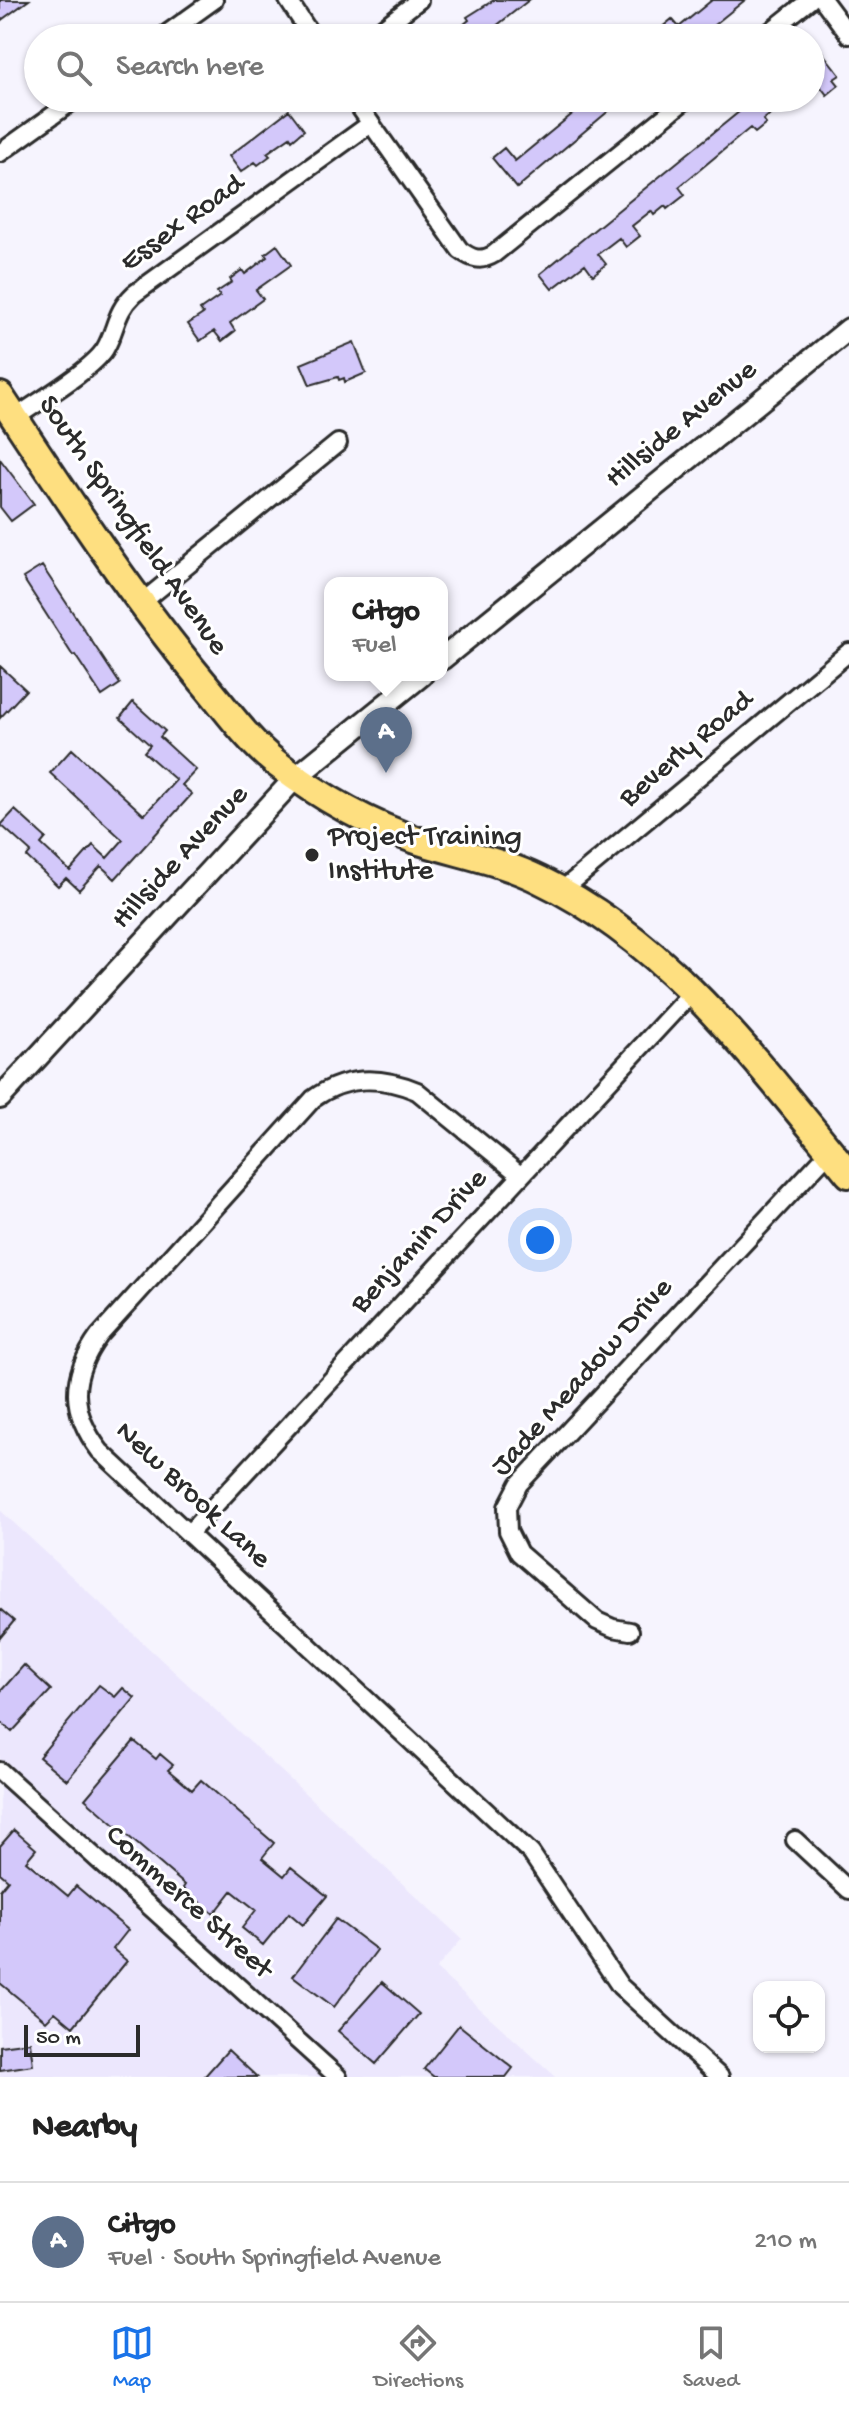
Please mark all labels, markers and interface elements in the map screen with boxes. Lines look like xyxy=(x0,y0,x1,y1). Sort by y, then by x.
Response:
search box xyxy=(24,24,825,112)
icon: search xyxy=(52,46,96,90)
text: Search here xyxy=(116,51,264,86)
street label: Essex Road xyxy=(114,166,254,281)
street label: Hillside Avenue xyxy=(599,353,765,497)
street label: South Springfield Avenue xyxy=(29,389,235,663)
popup xyxy=(324,577,448,681)
text: Citgo xyxy=(352,596,420,631)
text: Fuel xyxy=(352,631,397,662)
street label: Beverly Road xyxy=(612,682,763,817)
pin: A xyxy=(360,707,412,773)
street label: Hillside Avenue xyxy=(105,778,257,938)
place label: Project Training Institute xyxy=(327,821,522,890)
marker: Project Training Institute xyxy=(303,846,321,864)
street label: Benjamin Drive xyxy=(343,1162,496,1322)
your location xyxy=(520,1220,560,1260)
street label: Jade Meadow Drive xyxy=(485,1271,682,1484)
street label: New Brook Lane xyxy=(107,1415,278,1577)
street label: Commerce Street xyxy=(97,1819,281,1989)
map controls xyxy=(753,1981,825,2053)
button: locate xyxy=(753,1981,825,2053)
scale bar xyxy=(24,2021,140,2057)
text: 50 m xyxy=(36,2026,81,2052)
text: Nearby xyxy=(32,2109,137,2149)
text: Citgo xyxy=(108,2209,176,2244)
text: A xyxy=(50,2227,66,2258)
text: 210 m xyxy=(754,2227,817,2258)
text: Fuel · South Springfield Avenue xyxy=(108,2244,441,2275)
tab: Map xyxy=(110,2321,154,2395)
tab: Directions xyxy=(374,2321,463,2395)
tab: Saved xyxy=(683,2321,739,2395)

